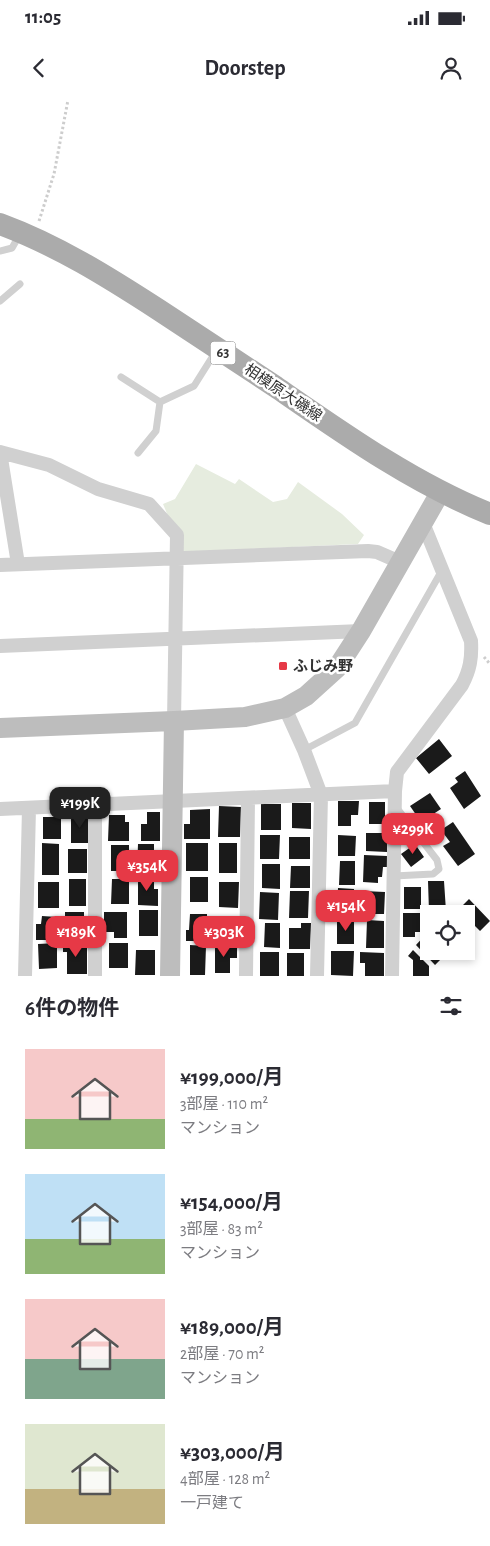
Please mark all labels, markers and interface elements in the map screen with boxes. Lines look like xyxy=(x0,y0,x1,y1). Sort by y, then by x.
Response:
text: 11:05 xyxy=(25,8,61,27)
icon: back xyxy=(25,54,53,82)
icon: person xyxy=(437,54,465,82)
text: Doorstep xyxy=(204,57,286,79)
road number: 63 xyxy=(210,342,236,364)
street label: 相模原大磯線 xyxy=(241,361,325,424)
place label: ふじみ野 xyxy=(293,658,353,674)
marker: ふじみ野 xyxy=(277,660,289,672)
pin: ¥199K xyxy=(45,786,115,829)
text: ¥199K xyxy=(61,795,99,811)
pin: ¥299K xyxy=(378,812,448,855)
text: ¥299K xyxy=(393,821,433,837)
pin: ¥354K xyxy=(112,850,182,892)
text: ¥354K xyxy=(127,858,167,874)
pin: ¥154K xyxy=(311,890,381,932)
text: ¥154K xyxy=(327,898,365,914)
map controls xyxy=(420,905,475,960)
button: locate xyxy=(420,905,475,960)
pin: ¥189K xyxy=(41,916,111,958)
pin: ¥303K xyxy=(189,916,259,958)
text: ¥189K xyxy=(56,924,96,940)
text: ¥303K xyxy=(204,924,244,940)
icon: filters xyxy=(437,992,465,1020)
text: 6件の物件 xyxy=(25,998,119,1019)
text: ¥199,000/月 xyxy=(180,1067,284,1088)
icon: home xyxy=(65,1069,125,1129)
text: 3部屋 · 110 m² xyxy=(180,1096,268,1112)
text: マンション xyxy=(180,1120,260,1136)
text: ¥154,000/月 xyxy=(180,1192,283,1213)
icon: home xyxy=(65,1194,125,1254)
text: 3部屋 · 83 m² xyxy=(180,1221,263,1237)
text: マンション xyxy=(180,1245,260,1261)
text: ¥189,000/月 xyxy=(180,1317,284,1338)
icon: home xyxy=(65,1319,125,1379)
text: 2部屋 · 70 m² xyxy=(180,1346,264,1362)
text: マンション xyxy=(180,1370,260,1386)
text: ¥303,000/月 xyxy=(180,1442,285,1463)
icon: home xyxy=(65,1444,125,1504)
text: 4部屋 · 128 m² xyxy=(180,1471,270,1487)
text: 一戸建て xyxy=(180,1495,244,1511)

